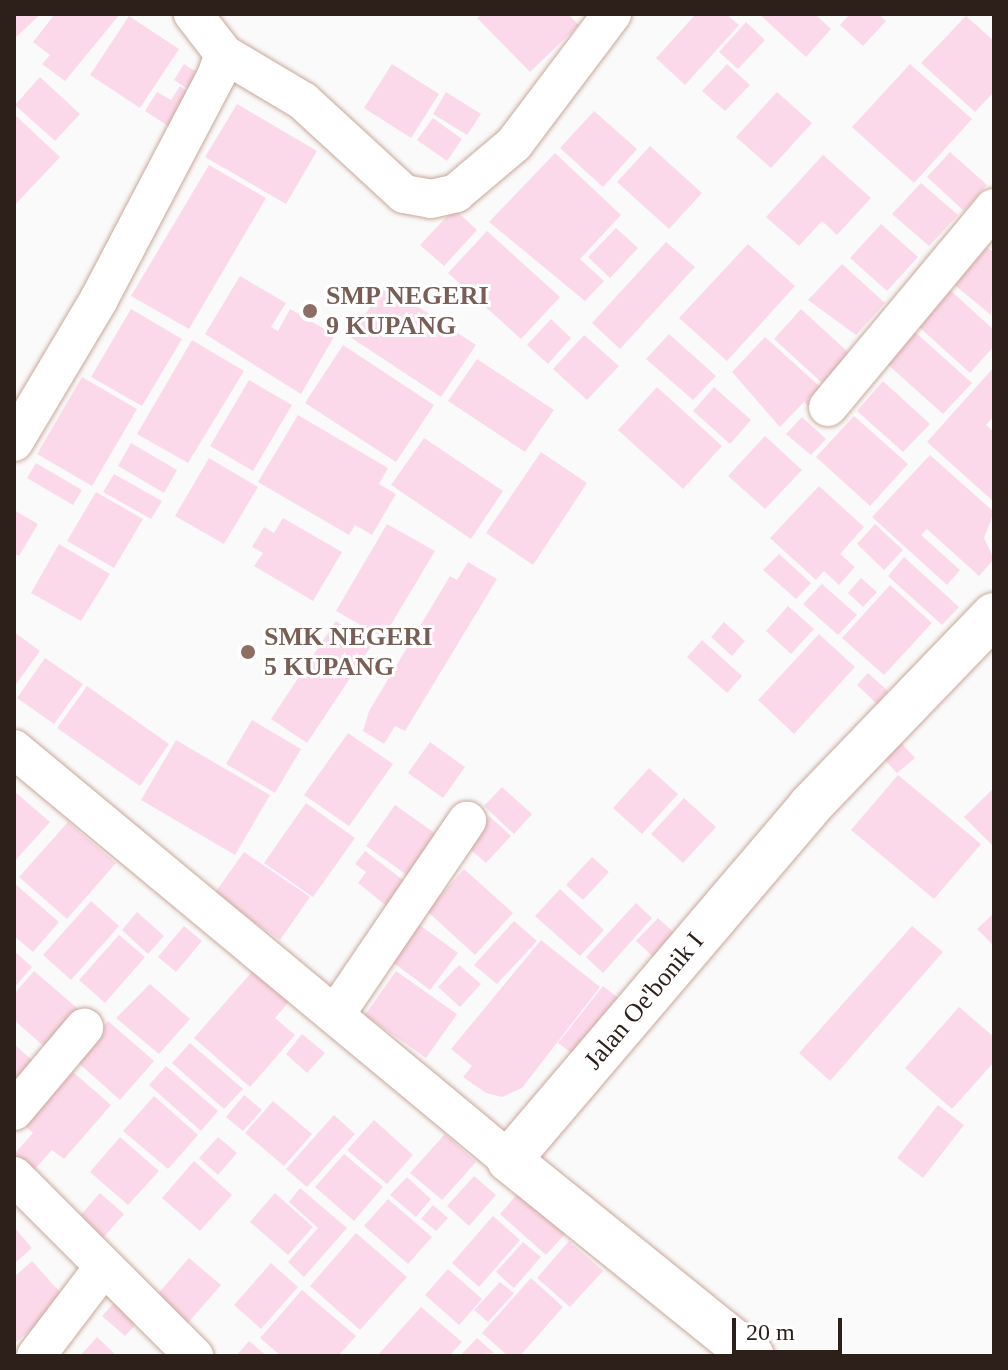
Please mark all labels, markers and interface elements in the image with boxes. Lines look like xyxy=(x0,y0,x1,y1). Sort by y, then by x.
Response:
place label: SMP NEGERI 9 KUPANG xyxy=(326,280,490,342)
marker: SMP NEGERI 9 KUPANG xyxy=(301,302,319,320)
place label: SMK NEGERI 5 KUPANG xyxy=(264,621,432,682)
marker: SMK NEGERI 5 KUPANG xyxy=(239,643,257,661)
street label: Jalan Oe'bonik I xyxy=(578,926,710,1076)
scale bar xyxy=(736,1302,846,1352)
text: 20 m xyxy=(746,1319,795,1345)

